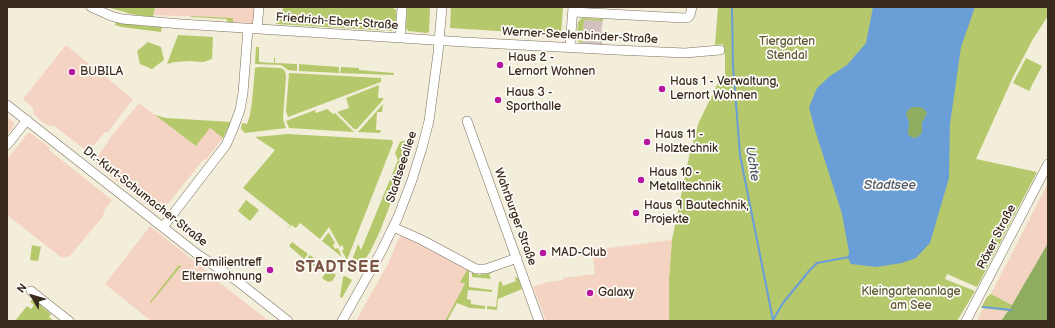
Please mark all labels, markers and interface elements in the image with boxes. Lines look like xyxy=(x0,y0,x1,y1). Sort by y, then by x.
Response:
street label: Friedrich-Ebert-Straße xyxy=(275,11,399,33)
street label: Werner-Seelenbinder-Straße xyxy=(502,25,658,47)
park label: Tiergarten Stendal xyxy=(759,35,815,63)
place label: Haus 2 - Lernort Wohnen xyxy=(508,51,595,79)
marker: Haus 2 - Lernort Wohnen xyxy=(495,60,505,70)
place label: BUBILA xyxy=(80,65,123,79)
marker: BUBILA xyxy=(67,67,77,77)
place label: Haus 1 - Verwaltung, Lernort Wohnen xyxy=(670,75,778,103)
marker: Haus 1 - Verwaltung, Lernort Wohnen xyxy=(657,84,667,94)
place label: Haus 3 - Sporthalle xyxy=(506,86,561,114)
marker: Haus 3 - Sporthalle xyxy=(493,95,503,105)
place label: Haus 11 - Holztechnik xyxy=(655,128,718,156)
street label: Stadtseeallee xyxy=(384,129,420,205)
marker: Haus 11 - Holztechnik xyxy=(642,137,652,147)
street label: Dr.-Kurt-Schumacher-Straße xyxy=(80,144,210,250)
water label: Uchte xyxy=(742,146,762,182)
street label: Wahrburger Straße xyxy=(491,166,539,268)
place label: Haus 10 - Metalltechnik xyxy=(649,166,721,194)
marker: Haus 10 - Metalltechnik xyxy=(636,175,646,185)
water label: Stadtsee xyxy=(864,178,916,194)
place label: Haus 9 Bautechnik, Projekte xyxy=(644,199,749,227)
street label: Röxer Straße xyxy=(975,202,1019,272)
marker: Haus 9 Bautechnik, Projekte xyxy=(631,208,641,218)
place label: MAD-Club xyxy=(551,246,606,260)
marker: MAD-Club xyxy=(538,248,548,258)
place label: Familientreff Elternwohnung xyxy=(181,256,262,284)
district label: STADTSEE xyxy=(295,258,381,278)
marker: Familientreff Elternwohnung xyxy=(265,265,275,275)
north arrow xyxy=(12,276,52,316)
text: N xyxy=(14,281,30,296)
park label: Kleingartenanlage am See xyxy=(861,285,961,313)
place label: Galaxy xyxy=(598,286,634,300)
marker: Galaxy xyxy=(585,288,595,298)

